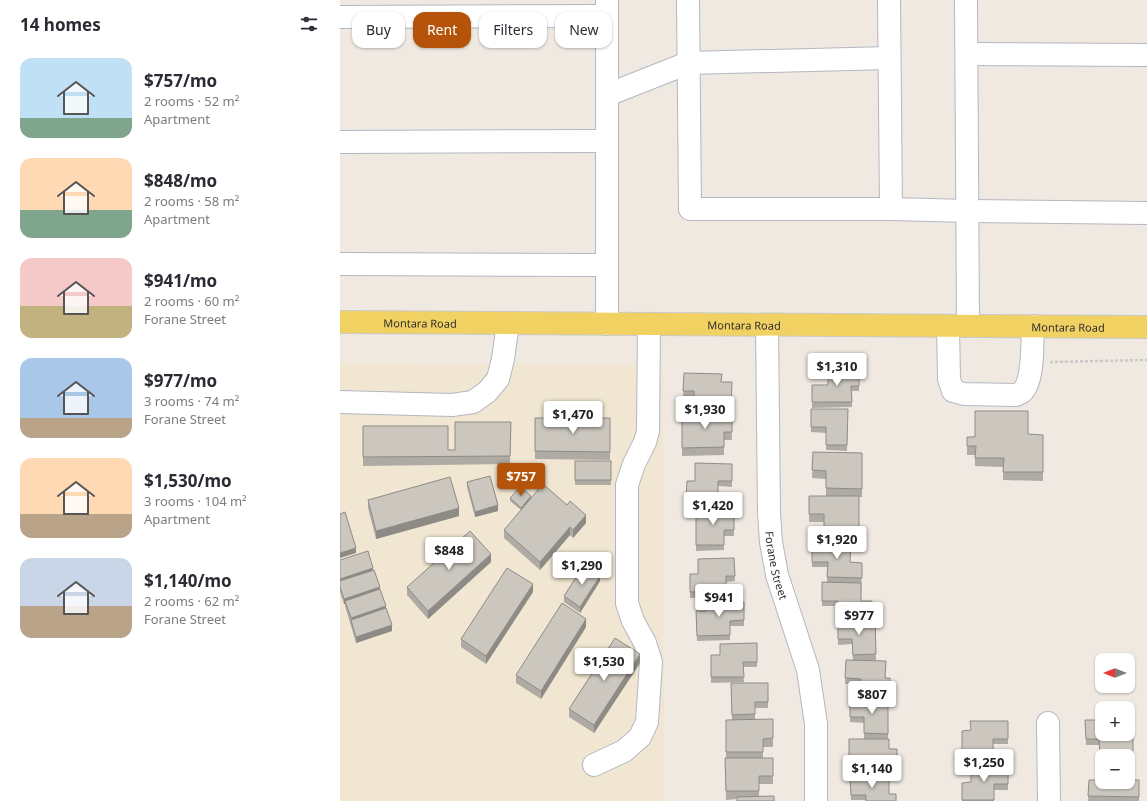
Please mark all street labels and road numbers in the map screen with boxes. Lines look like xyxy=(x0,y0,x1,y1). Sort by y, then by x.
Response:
street label: Montara Road xyxy=(383,315,457,330)
street label: Montara Road xyxy=(707,317,781,332)
street label: Montara Road xyxy=(1031,319,1105,334)
street label: Forane Street xyxy=(763,531,792,601)

